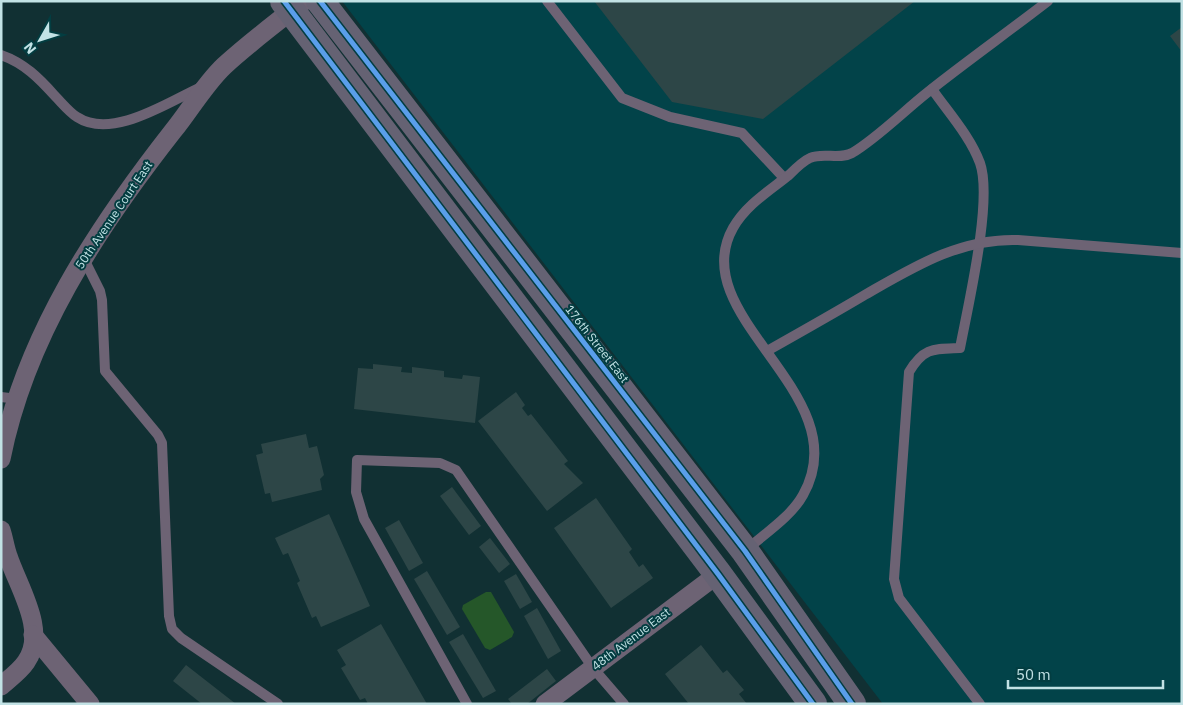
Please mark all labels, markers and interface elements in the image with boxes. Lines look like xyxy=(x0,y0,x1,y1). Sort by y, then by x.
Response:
north arrow xyxy=(15,15,65,65)
text: N xyxy=(20,39,40,58)
street label: 50th Avenue Court East xyxy=(72,158,155,272)
street label: 176th Street East xyxy=(562,302,632,386)
street label: 48th Avenue East xyxy=(588,604,673,673)
scale bar xyxy=(1008,658,1163,690)
text: 50 m xyxy=(1016,665,1051,684)

